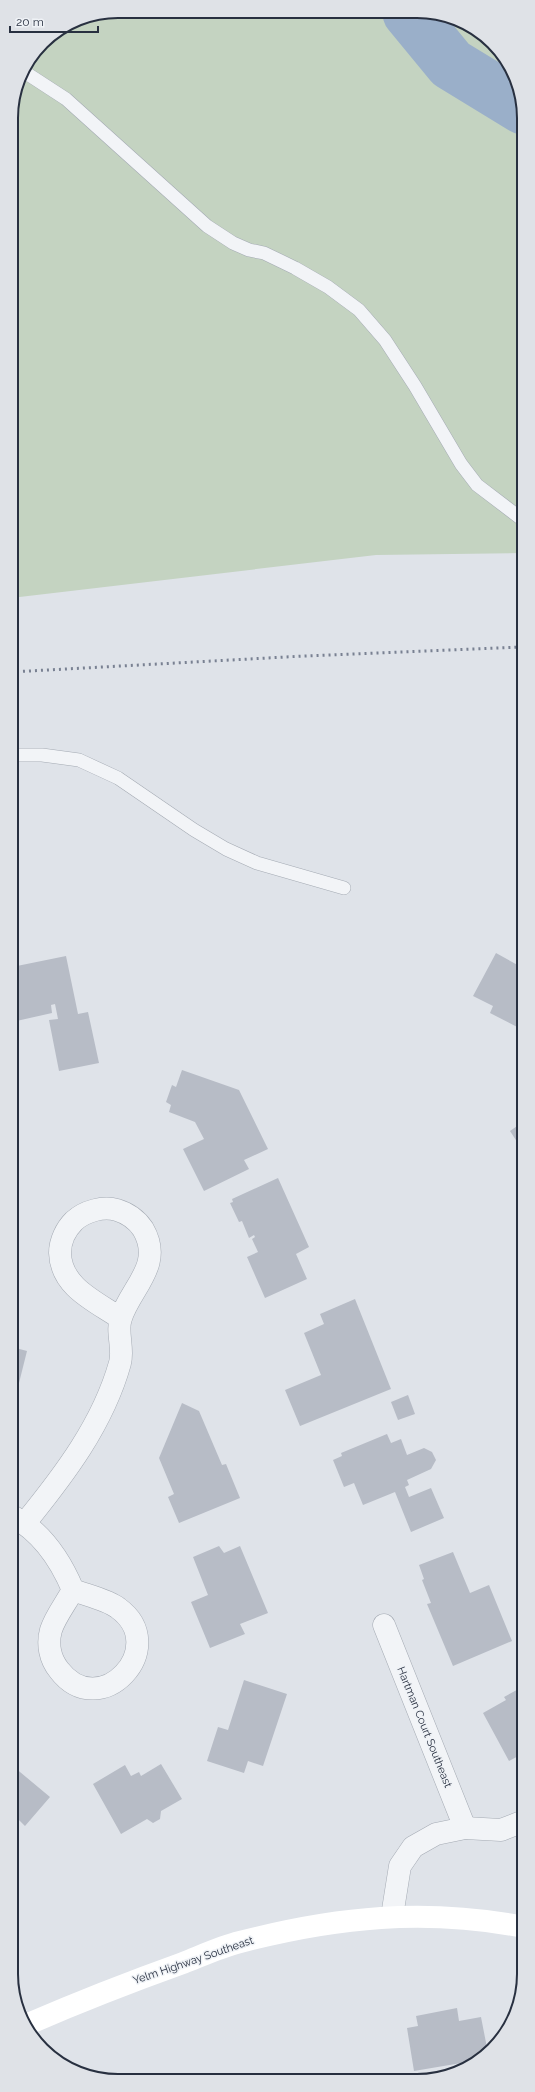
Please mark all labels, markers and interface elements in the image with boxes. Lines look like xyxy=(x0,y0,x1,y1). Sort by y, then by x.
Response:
scale bar xyxy=(10,8,98,34)
text: 20 m xyxy=(16,15,44,29)
street label: Hartman Court Southeast xyxy=(394,1665,455,1790)
street label: Yelm Highway Southeast xyxy=(131,1934,255,1987)

